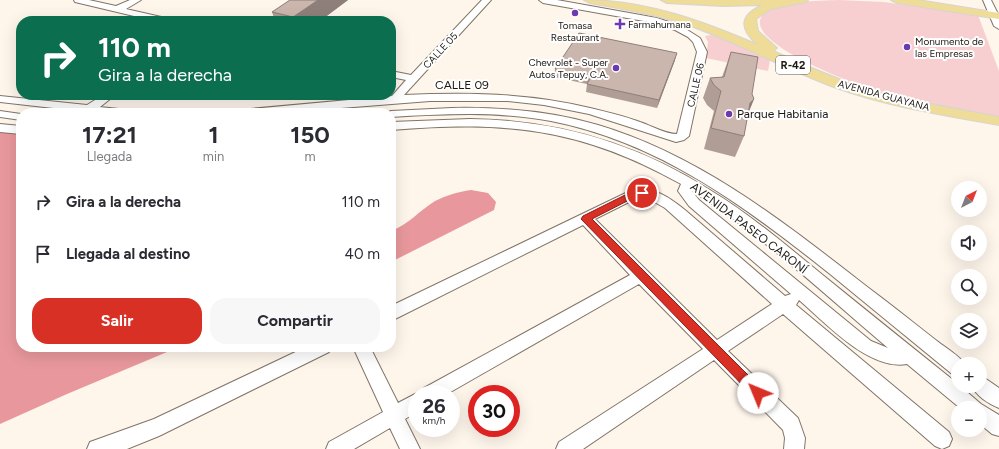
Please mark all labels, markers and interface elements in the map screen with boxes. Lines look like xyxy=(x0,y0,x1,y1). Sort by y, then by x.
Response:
marker: Tomasa Restaurant xyxy=(570,8,580,18)
place label: Farmahumana xyxy=(628,18,691,31)
place label: Tomasa Restaurant xyxy=(551,19,600,44)
marker: Farmahumana xyxy=(615,19,625,29)
street label: CALLE 05 xyxy=(420,29,461,71)
text: 110 m xyxy=(98,30,171,64)
icon: right xyxy=(32,32,84,84)
place label: Monumento de las Empresas xyxy=(915,35,984,60)
marker: Monumento de las Empresas xyxy=(902,42,912,52)
place label: Chevrolet - Super Autos Tepuy, C.A. xyxy=(528,56,609,81)
road number: R-42 xyxy=(776,56,810,74)
street label: CALLE 06 xyxy=(684,61,707,108)
marker: Chevrolet - Super Autos Tepuy, C.A. xyxy=(611,63,621,73)
text: Gira a la derecha xyxy=(98,64,232,86)
street label: AVENIDA GUAYANA xyxy=(837,77,931,114)
street label: CALLE 09 xyxy=(435,78,489,92)
place label: Parque Habitania xyxy=(737,107,828,121)
marker: Parque Habitania xyxy=(724,109,734,119)
text: 17:21 xyxy=(82,120,137,149)
text: 1 xyxy=(208,120,219,149)
text: 150 xyxy=(290,120,330,149)
text: Llegada xyxy=(87,149,132,164)
text: min xyxy=(203,149,224,164)
text: m xyxy=(305,149,316,164)
pin xyxy=(625,176,659,210)
street label: AVENIDA PASEO CARONÍ xyxy=(688,179,811,277)
north arrow xyxy=(951,181,987,217)
map controls xyxy=(951,181,987,437)
icon: arrive xyxy=(631,182,653,204)
icon: right xyxy=(32,191,54,213)
text: Gira a la derecha xyxy=(66,193,181,211)
text: 110 m xyxy=(342,193,380,211)
button: sound xyxy=(951,225,987,261)
icon: arrive xyxy=(32,243,54,265)
text: Llegada al destino xyxy=(66,245,190,263)
text: 40 m xyxy=(345,245,380,263)
button: search xyxy=(951,269,987,305)
button: Salir xyxy=(32,298,202,344)
button: Compartir xyxy=(210,298,380,344)
button: layers xyxy=(951,313,987,349)
button: + xyxy=(951,357,987,393)
position arrow xyxy=(737,372,779,414)
speed limit sign: 30 xyxy=(468,385,520,437)
text: 26 xyxy=(422,394,446,418)
button: − xyxy=(951,401,987,437)
text: km/h xyxy=(423,414,445,427)

